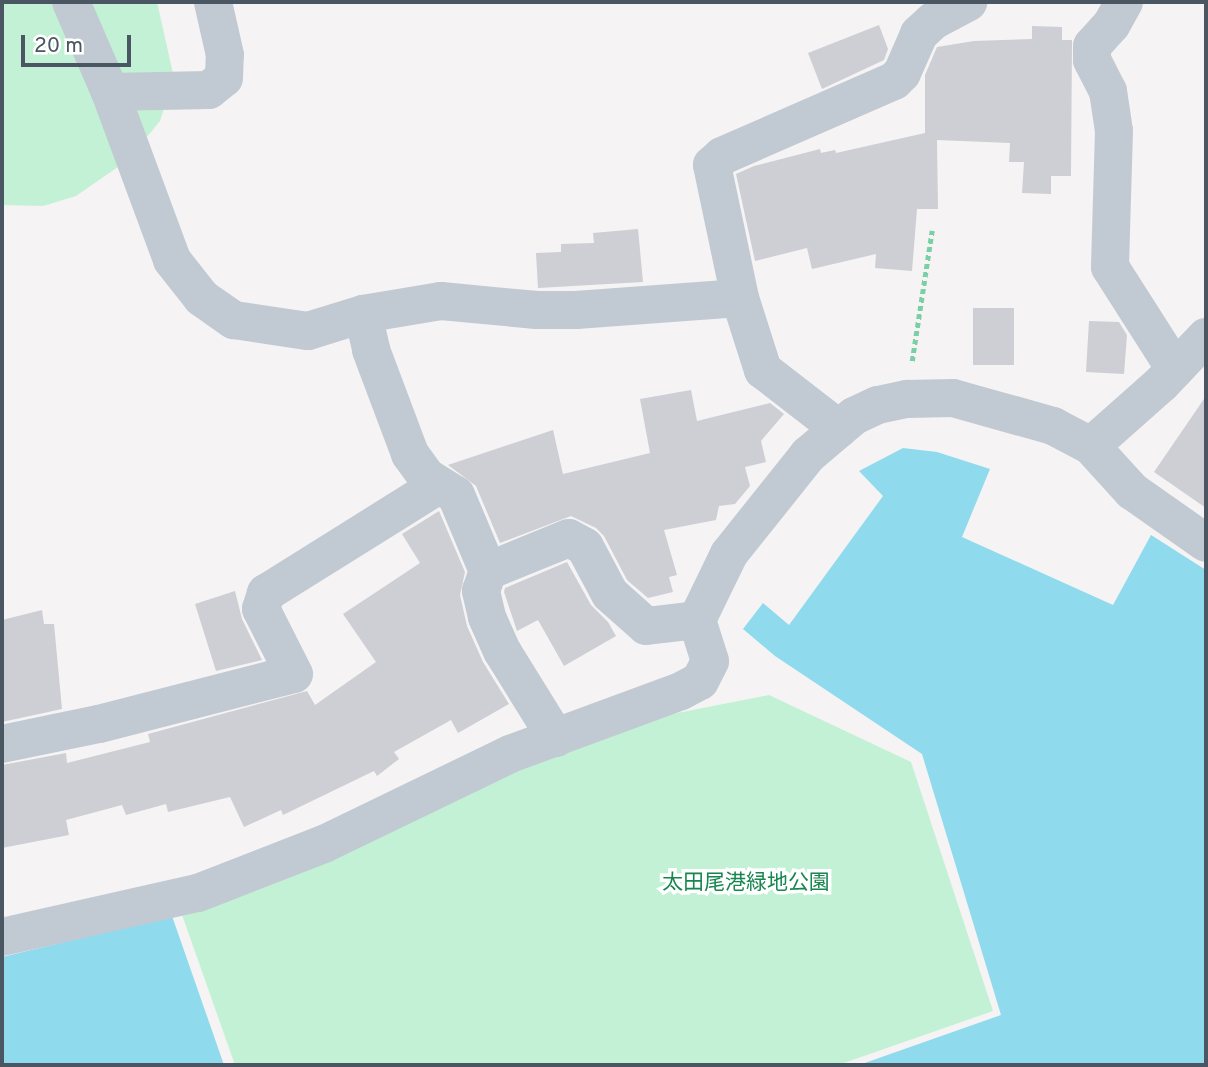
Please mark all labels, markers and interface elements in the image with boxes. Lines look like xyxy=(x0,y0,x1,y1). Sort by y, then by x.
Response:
scale bar xyxy=(24,21,135,65)
text: 20 m xyxy=(34,33,83,60)
park label: 太田尾港緑地公園 xyxy=(662,871,830,897)

